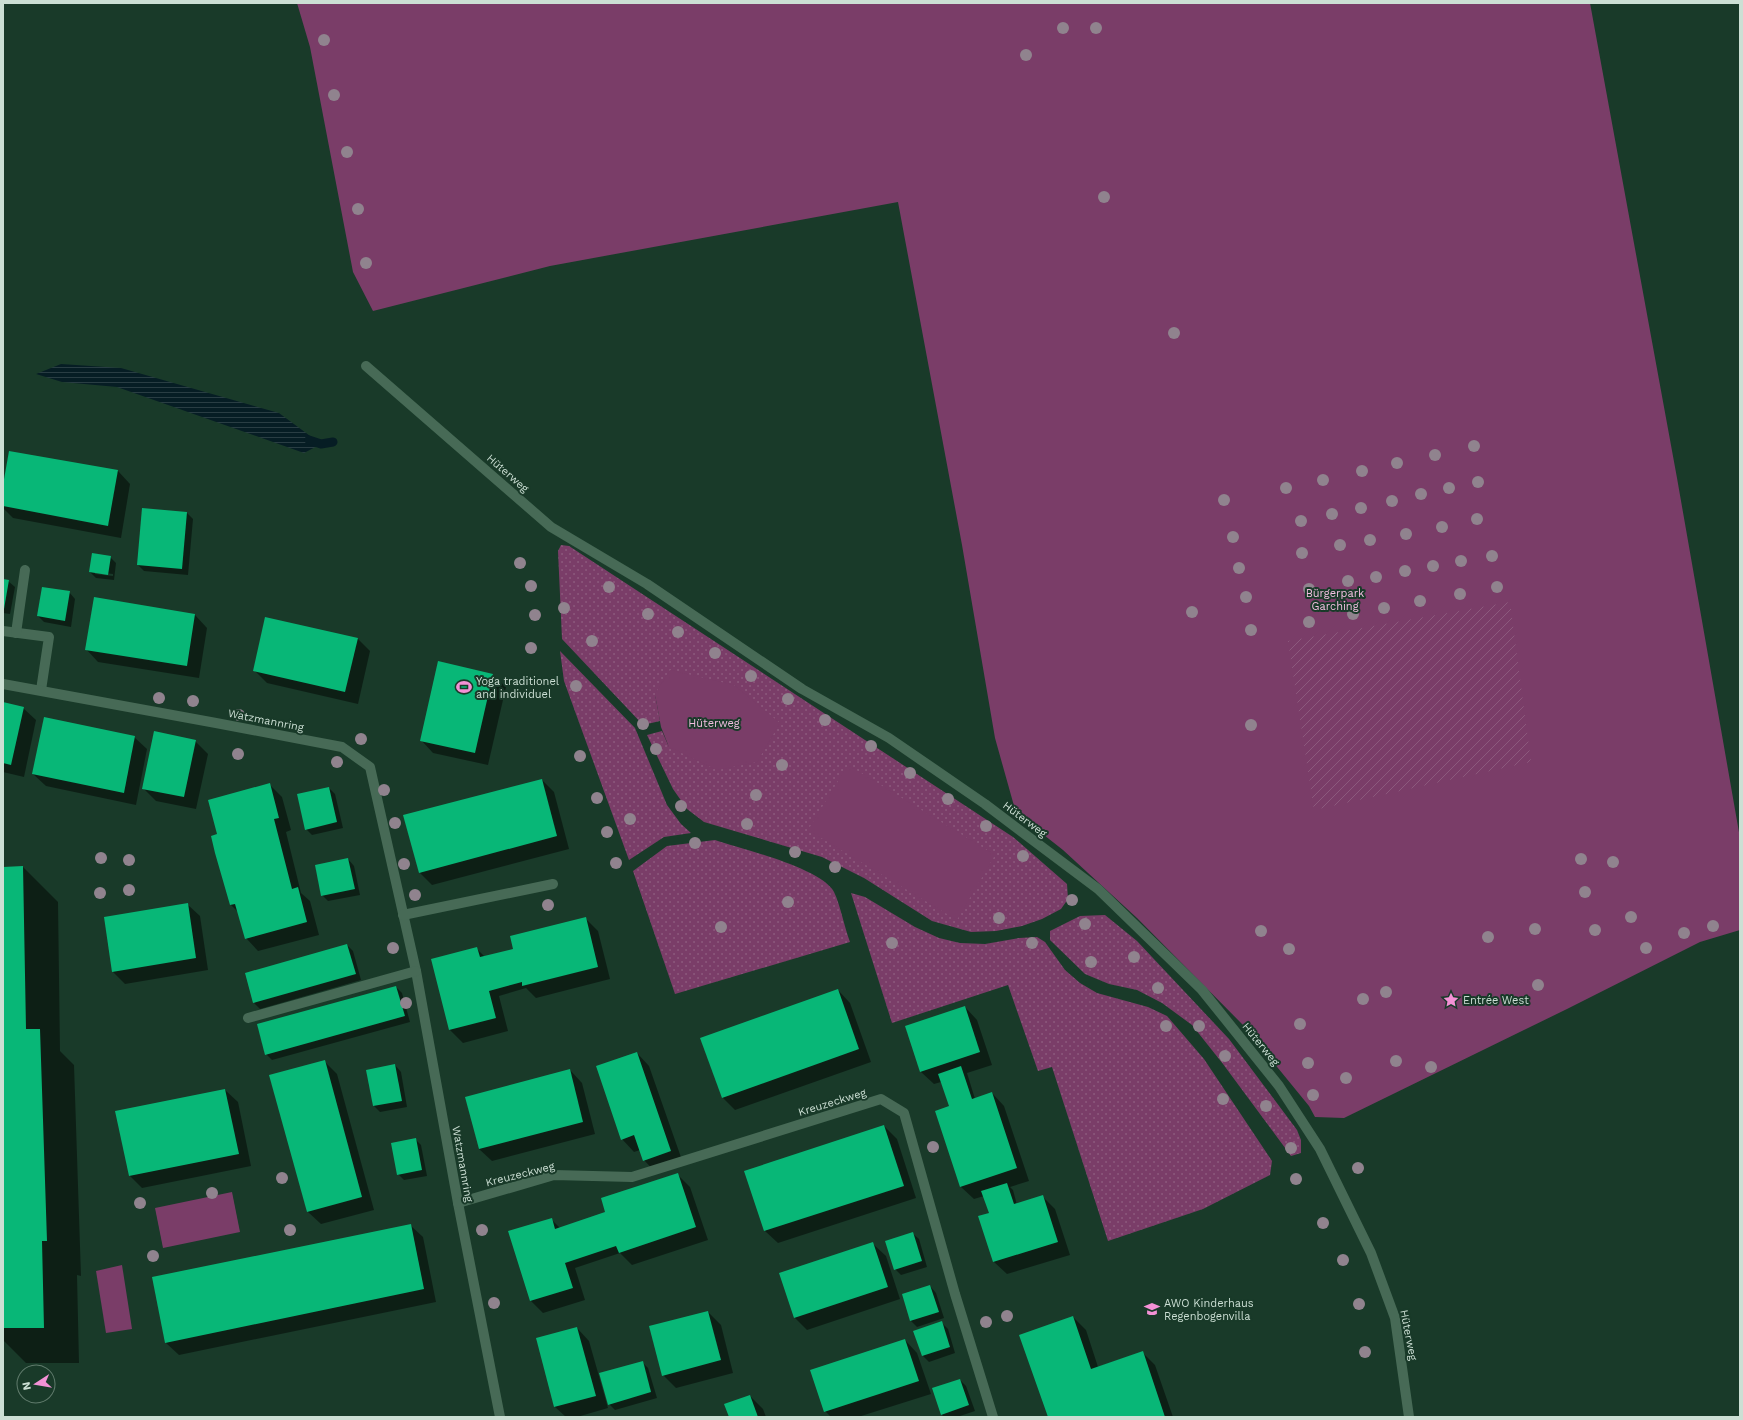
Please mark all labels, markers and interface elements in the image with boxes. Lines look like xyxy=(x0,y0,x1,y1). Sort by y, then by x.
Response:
street label: Hüterweg xyxy=(484,452,531,495)
park label: Bürgerpark Garching xyxy=(1306,587,1364,613)
place label: Yoga traditionel and individuel xyxy=(476,675,560,701)
sports icon: Yoga traditionel and individuel xyxy=(455,678,473,696)
street label: Watzmannring xyxy=(227,707,305,734)
park label: Hüterweg xyxy=(688,717,740,730)
street label: Hüterweg xyxy=(1000,799,1049,840)
place icon: Entrée West xyxy=(1442,991,1460,1009)
place label: Entrée West xyxy=(1463,994,1529,1007)
street label: Hüterweg xyxy=(1239,1020,1282,1069)
street label: Kreuzeckweg xyxy=(797,1086,868,1119)
street label: Watzmannring xyxy=(449,1125,476,1203)
street label: Kreuzeckweg xyxy=(484,1160,556,1189)
place label: AWO Kinderhaus Regenbogenvilla xyxy=(1164,1297,1254,1323)
school or university icon: AWO Kinderhaus Regenbogenvilla xyxy=(1143,1300,1161,1318)
street label: Hüterweg xyxy=(1397,1309,1420,1362)
north arrow xyxy=(16,1364,56,1404)
text: N xyxy=(20,1381,34,1391)

